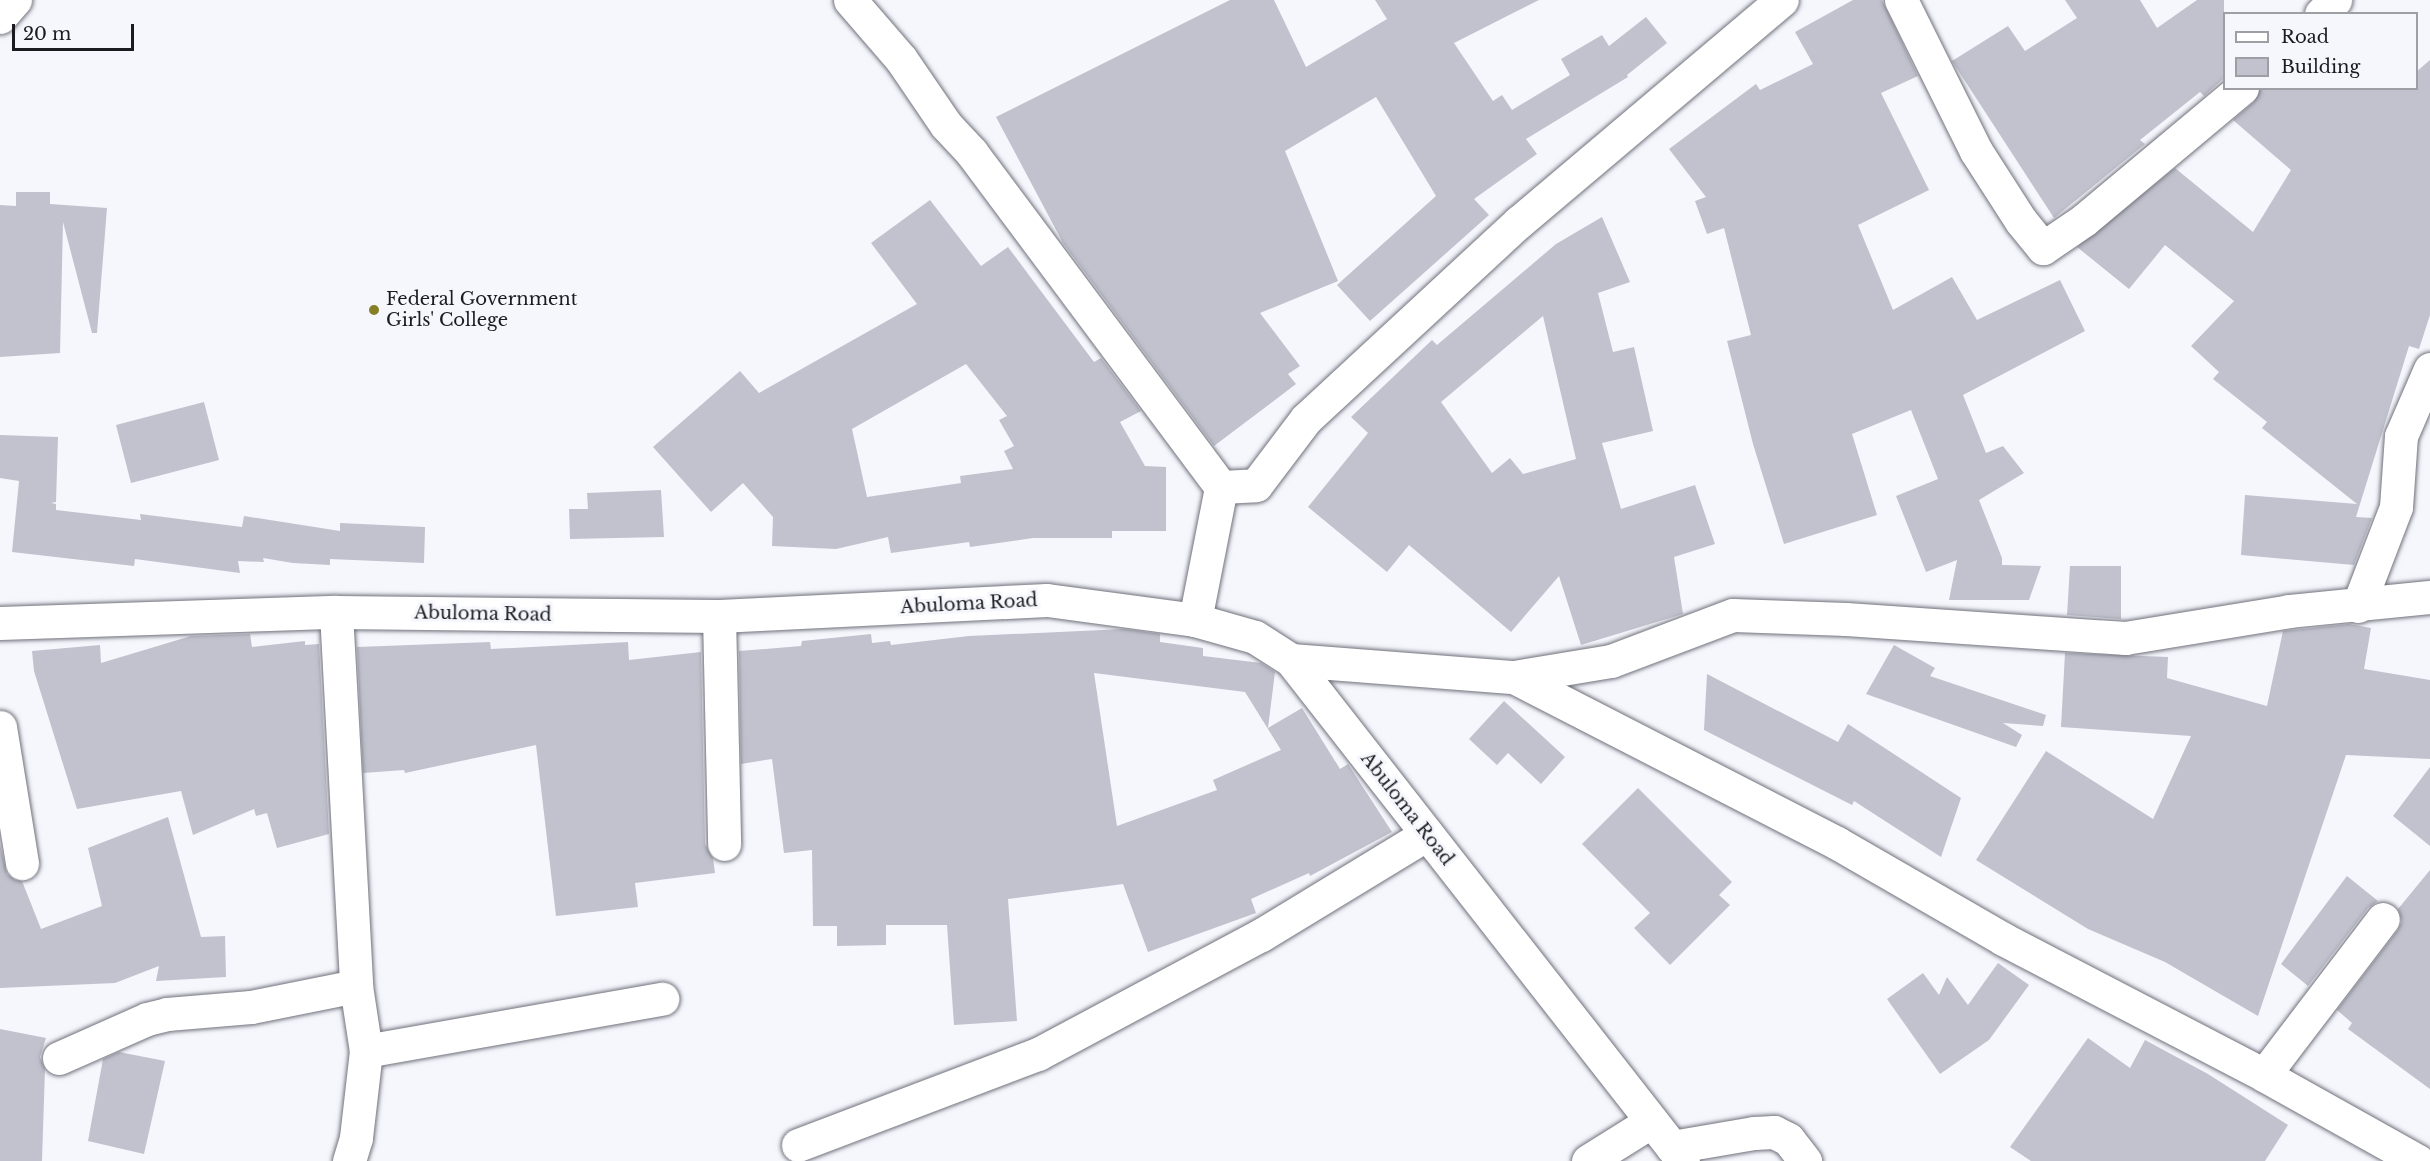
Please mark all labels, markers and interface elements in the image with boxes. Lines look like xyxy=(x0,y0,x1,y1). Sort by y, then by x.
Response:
scale bar xyxy=(15,12,136,50)
legend xyxy=(2223,12,2418,90)
text: 20 m xyxy=(23,23,71,45)
text: Road xyxy=(2281,26,2329,48)
text: Building xyxy=(2281,56,2360,78)
place label: Federal Government Girls' College xyxy=(386,289,577,332)
marker: Federal Government Girls' College xyxy=(367,303,381,317)
street label: Abuloma Road xyxy=(900,590,1038,618)
street label: Abuloma Road xyxy=(414,602,552,626)
street label: Abuloma Road xyxy=(1356,748,1458,870)

